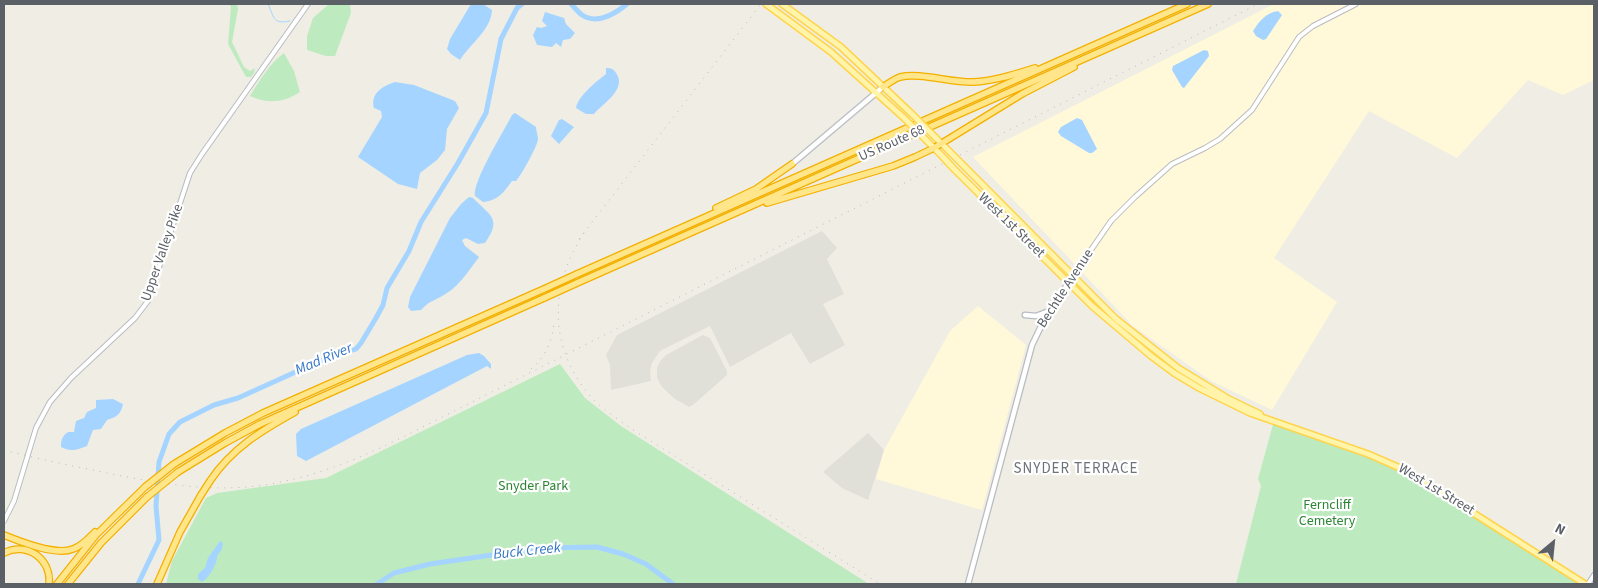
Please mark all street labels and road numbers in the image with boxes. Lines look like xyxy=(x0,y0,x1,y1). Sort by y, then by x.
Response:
street label: US Route 68 xyxy=(856,122,928,166)
street label: West 1st Street xyxy=(974,190,1048,262)
street label: Upper Valley Pike xyxy=(139,202,187,304)
street label: Bechtle Avenue xyxy=(1034,247,1098,331)
street label: West 1st Street xyxy=(1395,461,1477,519)

